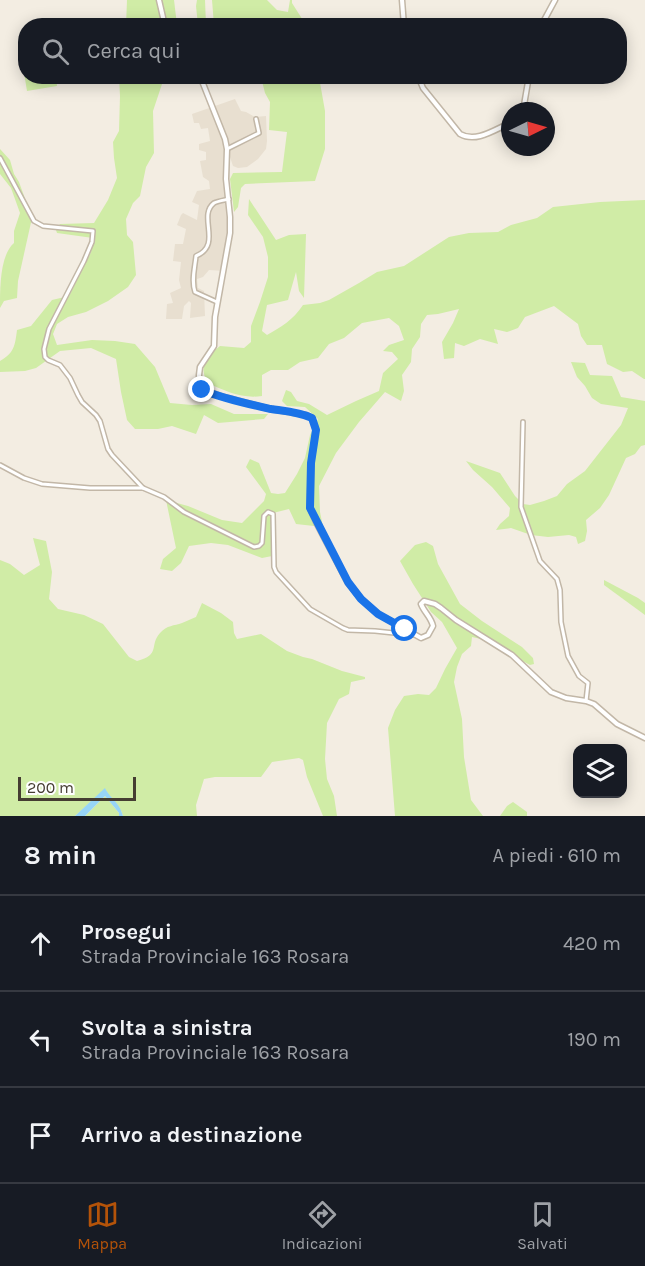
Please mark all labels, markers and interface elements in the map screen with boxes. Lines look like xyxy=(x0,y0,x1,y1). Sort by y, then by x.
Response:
search box xyxy=(18,18,627,84)
icon: search xyxy=(39,35,72,68)
text: Cerca qui xyxy=(87,38,181,64)
north arrow xyxy=(501,102,555,156)
route end xyxy=(188,376,214,402)
route start xyxy=(391,615,417,641)
map controls xyxy=(573,744,627,798)
button: layers xyxy=(573,744,627,798)
scale bar xyxy=(18,774,136,802)
text: 200 m xyxy=(27,778,74,797)
text: 8 min xyxy=(24,840,97,871)
text: A piedi · 610 m xyxy=(493,844,621,867)
text: Prosegui xyxy=(81,919,172,945)
icon: ahead xyxy=(24,927,57,960)
text: 420 m xyxy=(563,932,621,955)
text: Strada Provinciale 163 Rosara xyxy=(81,945,349,968)
text: Svolta a sinistra xyxy=(81,1015,253,1041)
icon: left xyxy=(24,1023,57,1056)
text: 190 m xyxy=(567,1028,621,1051)
text: Strada Provinciale 163 Rosara xyxy=(81,1041,349,1064)
icon: arrive xyxy=(24,1119,57,1152)
text: Arrivo a destinazione xyxy=(81,1122,302,1148)
tab: Mappa xyxy=(77,1198,127,1253)
tab: Indicazioni xyxy=(282,1198,363,1253)
tab: Salvati xyxy=(517,1198,568,1253)

